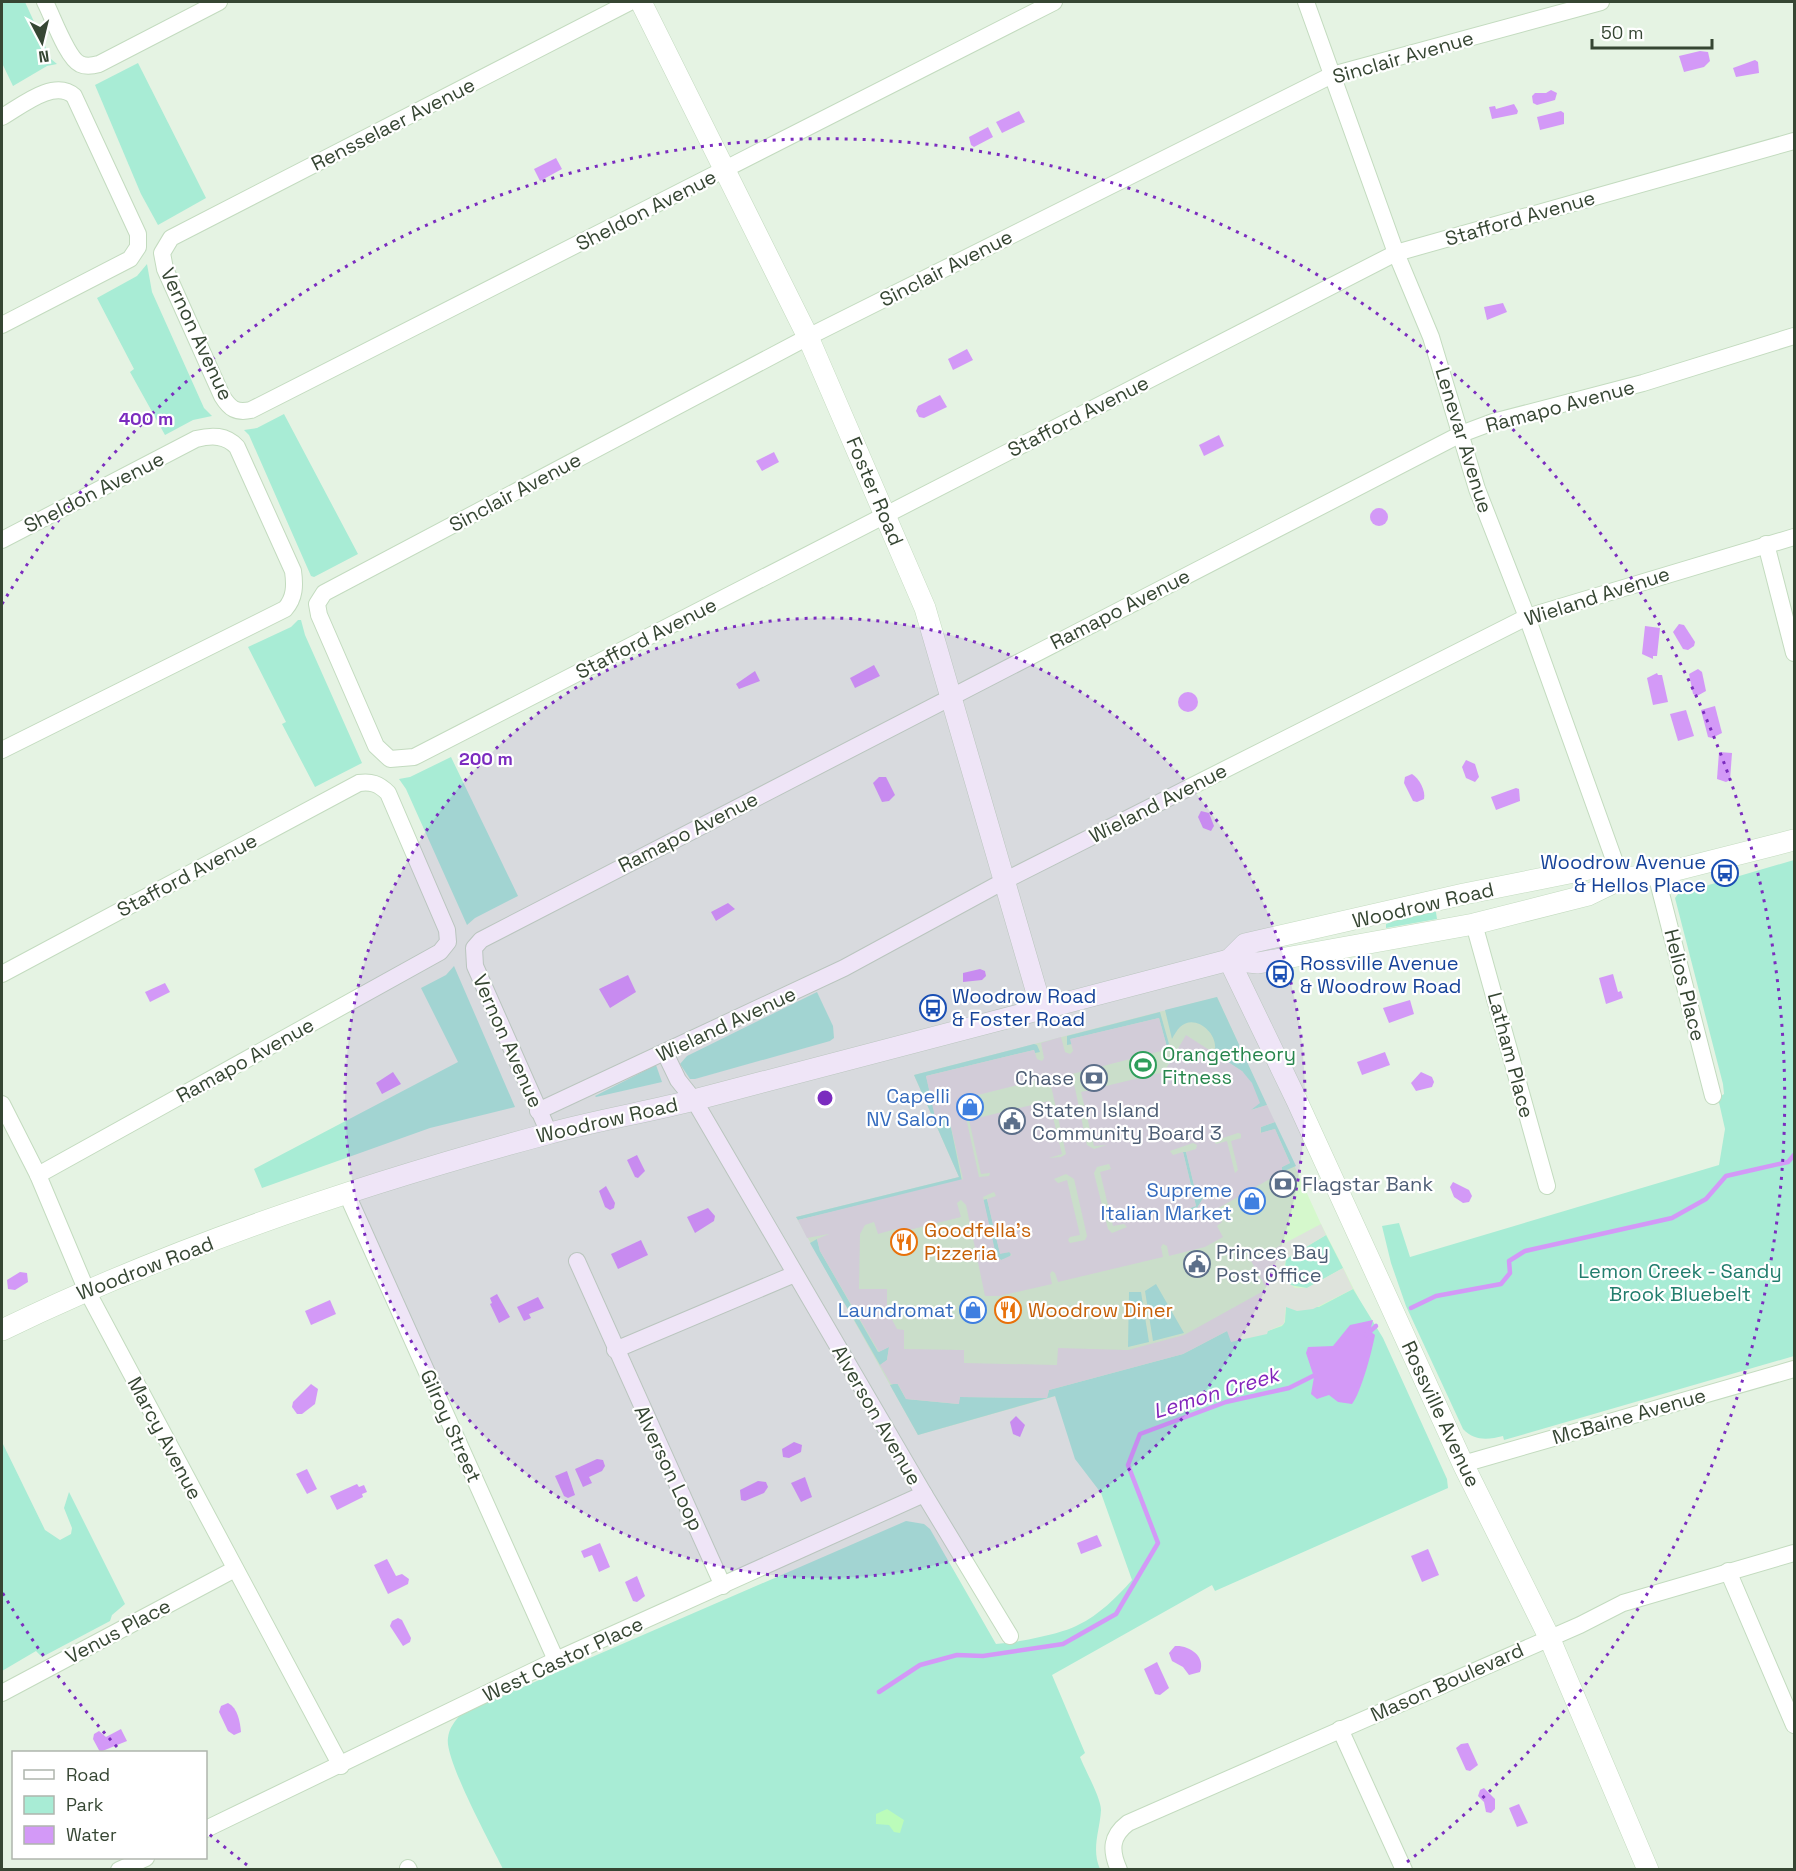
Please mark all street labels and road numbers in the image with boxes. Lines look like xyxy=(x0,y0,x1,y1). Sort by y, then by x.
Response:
street label: Sinclair Avenue xyxy=(1329,24,1477,90)
street label: Rensselaer Avenue xyxy=(307,71,479,177)
street label: Sheldon Avenue xyxy=(571,163,721,257)
street label: Stafford Avenue xyxy=(1442,184,1598,252)
street label: Sinclair Avenue xyxy=(875,223,1017,313)
street label: Vernon Avenue xyxy=(155,264,239,404)
street label: Lenevar Avenue xyxy=(1429,364,1499,516)
street label: Stafford Avenue xyxy=(1003,369,1153,463)
street label: Ramapo Avenue xyxy=(1482,374,1638,438)
street label: Foster Road xyxy=(840,433,910,549)
street label: Sheldon Avenue xyxy=(19,445,169,539)
street label: Sinclair Avenue xyxy=(445,446,585,538)
street label: Wieland Avenue xyxy=(1521,560,1673,632)
street label: Ramapo Avenue xyxy=(1046,563,1194,655)
street label: Stafford Avenue xyxy=(571,591,721,685)
street label: Wieland Avenue xyxy=(1085,757,1231,849)
street label: Ramapo Avenue xyxy=(614,786,762,878)
street label: Stafford Avenue xyxy=(112,827,262,923)
street label: Woodrow Road xyxy=(1350,876,1496,934)
street label: Helios Place xyxy=(1659,926,1711,1044)
street label: Vernon Avenue xyxy=(467,970,549,1112)
street label: Wieland Avenue xyxy=(652,980,800,1068)
street label: Latham Place xyxy=(1482,989,1540,1121)
street label: Ramapo Avenue xyxy=(172,1011,318,1109)
street label: Woodrow Road xyxy=(534,1091,680,1149)
street label: Woodrow Road xyxy=(73,1230,217,1306)
street label: Rossville Avenue xyxy=(1396,1337,1486,1491)
street label: Alverson Avenue xyxy=(826,1340,928,1490)
street label: Gilroy Street xyxy=(415,1365,487,1487)
street label: Marcy Avenue xyxy=(122,1372,208,1504)
street label: McBaine Avenue xyxy=(1549,1382,1709,1450)
street label: Alverson Loop xyxy=(629,1401,709,1535)
street label: Venus Place xyxy=(61,1592,175,1670)
street label: West Castor Place xyxy=(479,1610,647,1708)
street label: Mason Boulevard xyxy=(1366,1637,1528,1727)

